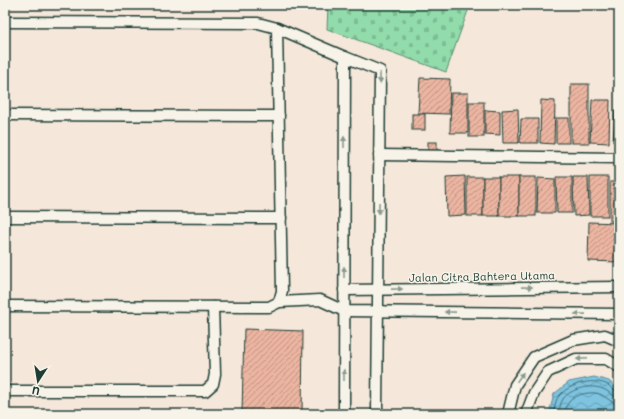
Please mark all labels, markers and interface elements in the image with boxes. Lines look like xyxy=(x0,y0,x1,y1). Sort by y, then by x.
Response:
one-way arrow xyxy=(377,72,383,85)
one-way arrow xyxy=(341,135,347,148)
one-way arrow xyxy=(376,202,382,215)
one-way arrow xyxy=(341,265,347,278)
street label: Jalan Citra Bahtera Utama xyxy=(409,267,555,285)
one-way arrow xyxy=(521,284,533,291)
one-way arrow xyxy=(391,286,404,292)
one-way arrow xyxy=(443,309,456,315)
one-way arrow xyxy=(573,311,586,317)
one-way arrow xyxy=(576,356,588,363)
north arrow xyxy=(18,361,58,401)
one-way arrow xyxy=(341,368,347,381)
one-way arrow xyxy=(516,372,524,383)
text: U xyxy=(30,383,41,399)

